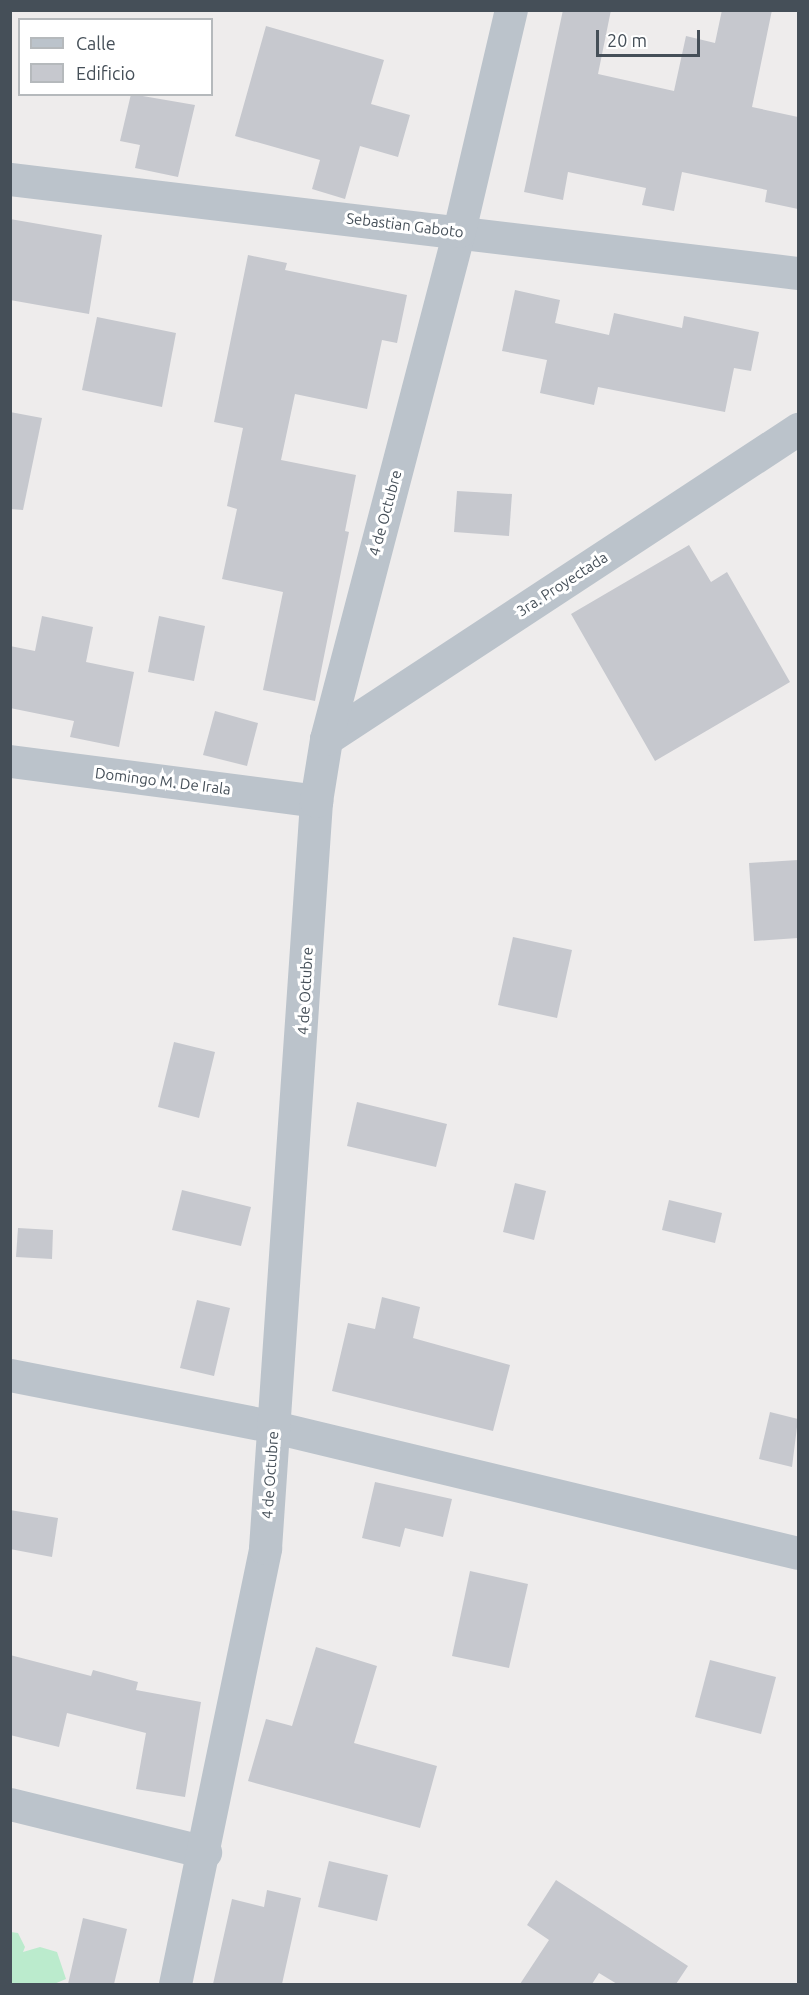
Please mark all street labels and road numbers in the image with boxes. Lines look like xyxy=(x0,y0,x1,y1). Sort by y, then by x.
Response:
street label: Sebastian Gaboto xyxy=(345,209,465,241)
street label: 4 de Octubre xyxy=(365,468,405,558)
street label: 3ra. Proyectada xyxy=(513,548,611,620)
street label: Domingo M. De Irala xyxy=(94,764,232,798)
street label: 4 de Octubre xyxy=(294,946,316,1036)
street label: 4 de Octubre xyxy=(258,1430,282,1520)

